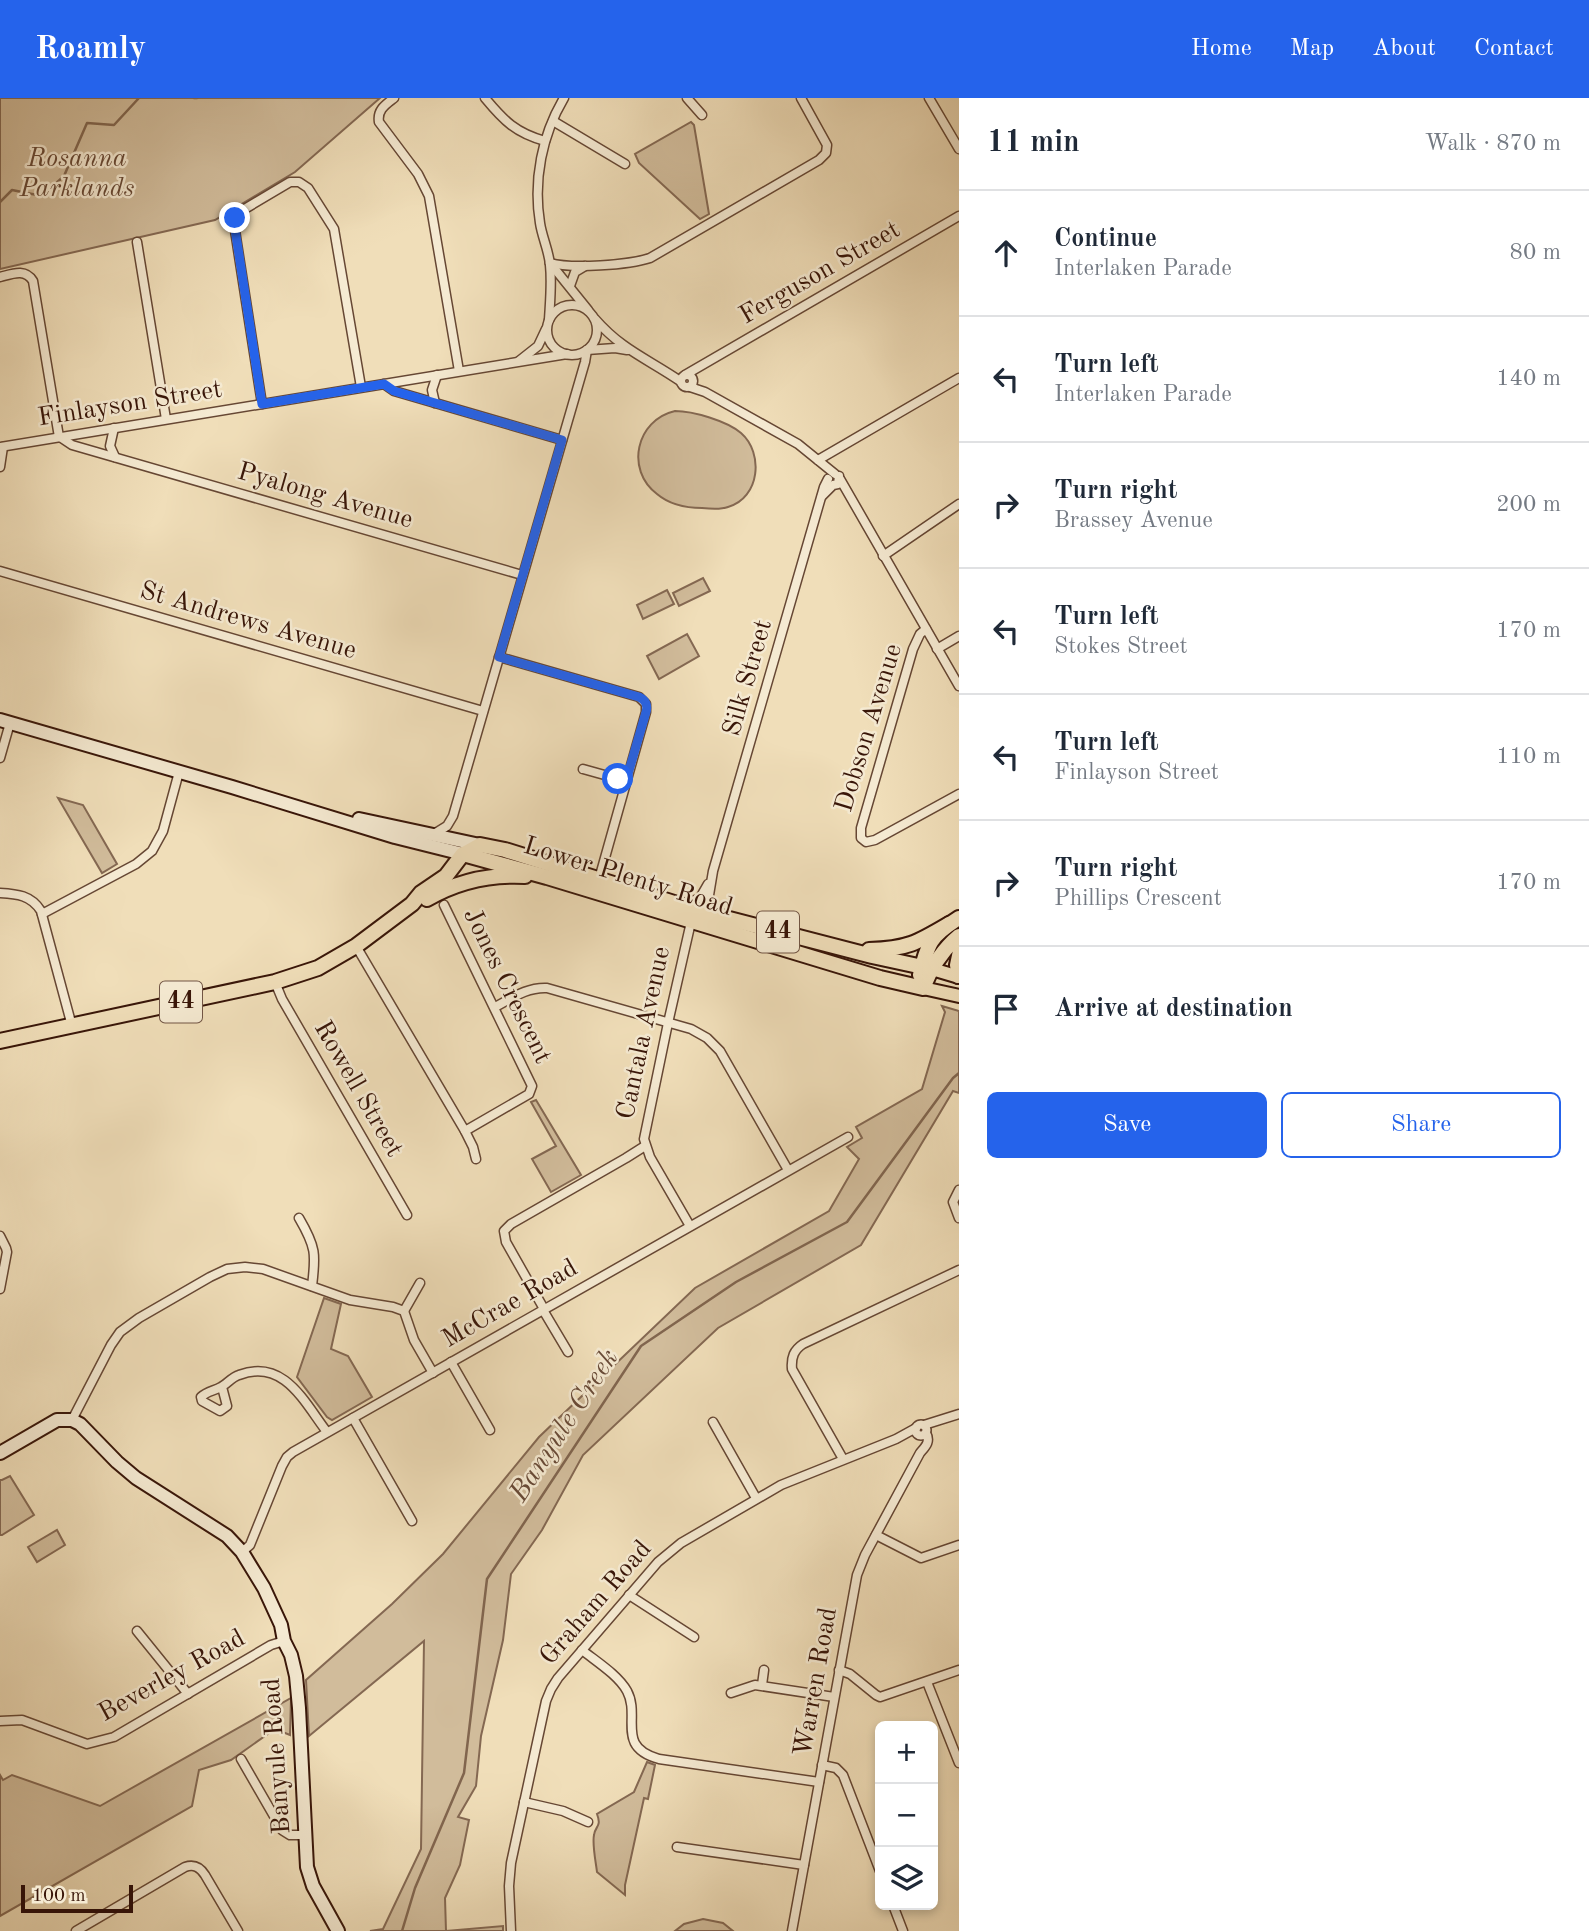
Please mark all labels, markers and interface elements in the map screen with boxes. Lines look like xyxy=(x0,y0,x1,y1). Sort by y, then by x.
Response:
text: Roamly xyxy=(35,33,146,66)
text: Home xyxy=(1191,37,1252,61)
text: Map xyxy=(1290,37,1334,61)
text: About xyxy=(1372,37,1436,61)
text: Contact xyxy=(1474,37,1554,61)
text: 11 min xyxy=(987,128,1080,158)
text: Walk · 870 m xyxy=(1425,132,1561,155)
park label: Rosanna Parklands xyxy=(19,146,134,202)
route end xyxy=(219,202,250,233)
street label: Ferguson Street xyxy=(735,217,905,329)
text: Continue xyxy=(1054,226,1157,252)
icon: ahead xyxy=(987,234,1025,272)
text: 80 m xyxy=(1510,241,1561,264)
text: Interlaken Parade xyxy=(1054,257,1232,280)
text: Turn left xyxy=(1054,352,1159,378)
icon: left xyxy=(987,360,1025,398)
text: 140 m xyxy=(1496,367,1561,390)
street label: Finlayson Street xyxy=(36,377,224,431)
text: Interlaken Parade xyxy=(1054,383,1232,406)
street label: Pyalong Avenue xyxy=(234,459,416,533)
text: Turn right xyxy=(1054,478,1177,504)
icon: right xyxy=(987,486,1025,524)
text: 200 m xyxy=(1496,493,1561,516)
text: Brassey Avenue xyxy=(1054,509,1213,532)
street label: St Andrews Avenue xyxy=(137,578,359,664)
text: Turn left xyxy=(1054,604,1159,630)
icon: left xyxy=(987,612,1025,650)
street label: Silk Street xyxy=(719,617,777,739)
text: 170 m xyxy=(1496,619,1561,642)
text: Stokes Street xyxy=(1054,635,1188,658)
street label: Dobson Avenue xyxy=(831,641,907,815)
text: Turn left xyxy=(1054,730,1159,756)
icon: left xyxy=(987,738,1025,776)
text: 110 m xyxy=(1496,745,1561,768)
text: Finlayson Street xyxy=(1054,761,1219,784)
route start xyxy=(602,763,633,794)
street label: Lower Plenty Road xyxy=(520,833,736,921)
text: Turn right xyxy=(1054,856,1177,882)
icon: right xyxy=(987,864,1025,902)
text: 170 m xyxy=(1496,871,1561,894)
text: Phillips Crescent xyxy=(1054,887,1222,910)
street label: Jones Crescent xyxy=(458,904,556,1068)
road number: 44 xyxy=(757,912,799,952)
street label: Cantala Avenue xyxy=(613,944,675,1122)
road number: 44 xyxy=(160,982,202,1022)
icon: arrive xyxy=(987,990,1025,1028)
text: Arrive at destination xyxy=(1054,996,1293,1022)
street label: Rowell Street xyxy=(309,1017,407,1161)
button: Save xyxy=(987,1092,1267,1158)
button: Share xyxy=(1281,1092,1561,1158)
street label: McCrae Road xyxy=(438,1255,582,1353)
water label: Banyule Creek xyxy=(505,1345,625,1508)
street label: Graham Road xyxy=(535,1536,657,1670)
street label: Warren Road xyxy=(790,1605,842,1759)
street label: Beverley Road xyxy=(94,1625,250,1727)
street label: Banyule Road xyxy=(259,1677,295,1835)
map controls xyxy=(875,1721,938,1910)
button: + xyxy=(875,1721,938,1784)
button: − xyxy=(875,1784,938,1847)
button: layers xyxy=(875,1847,938,1910)
scale bar xyxy=(21,1882,133,1914)
text: 100 m xyxy=(32,1887,85,1906)

